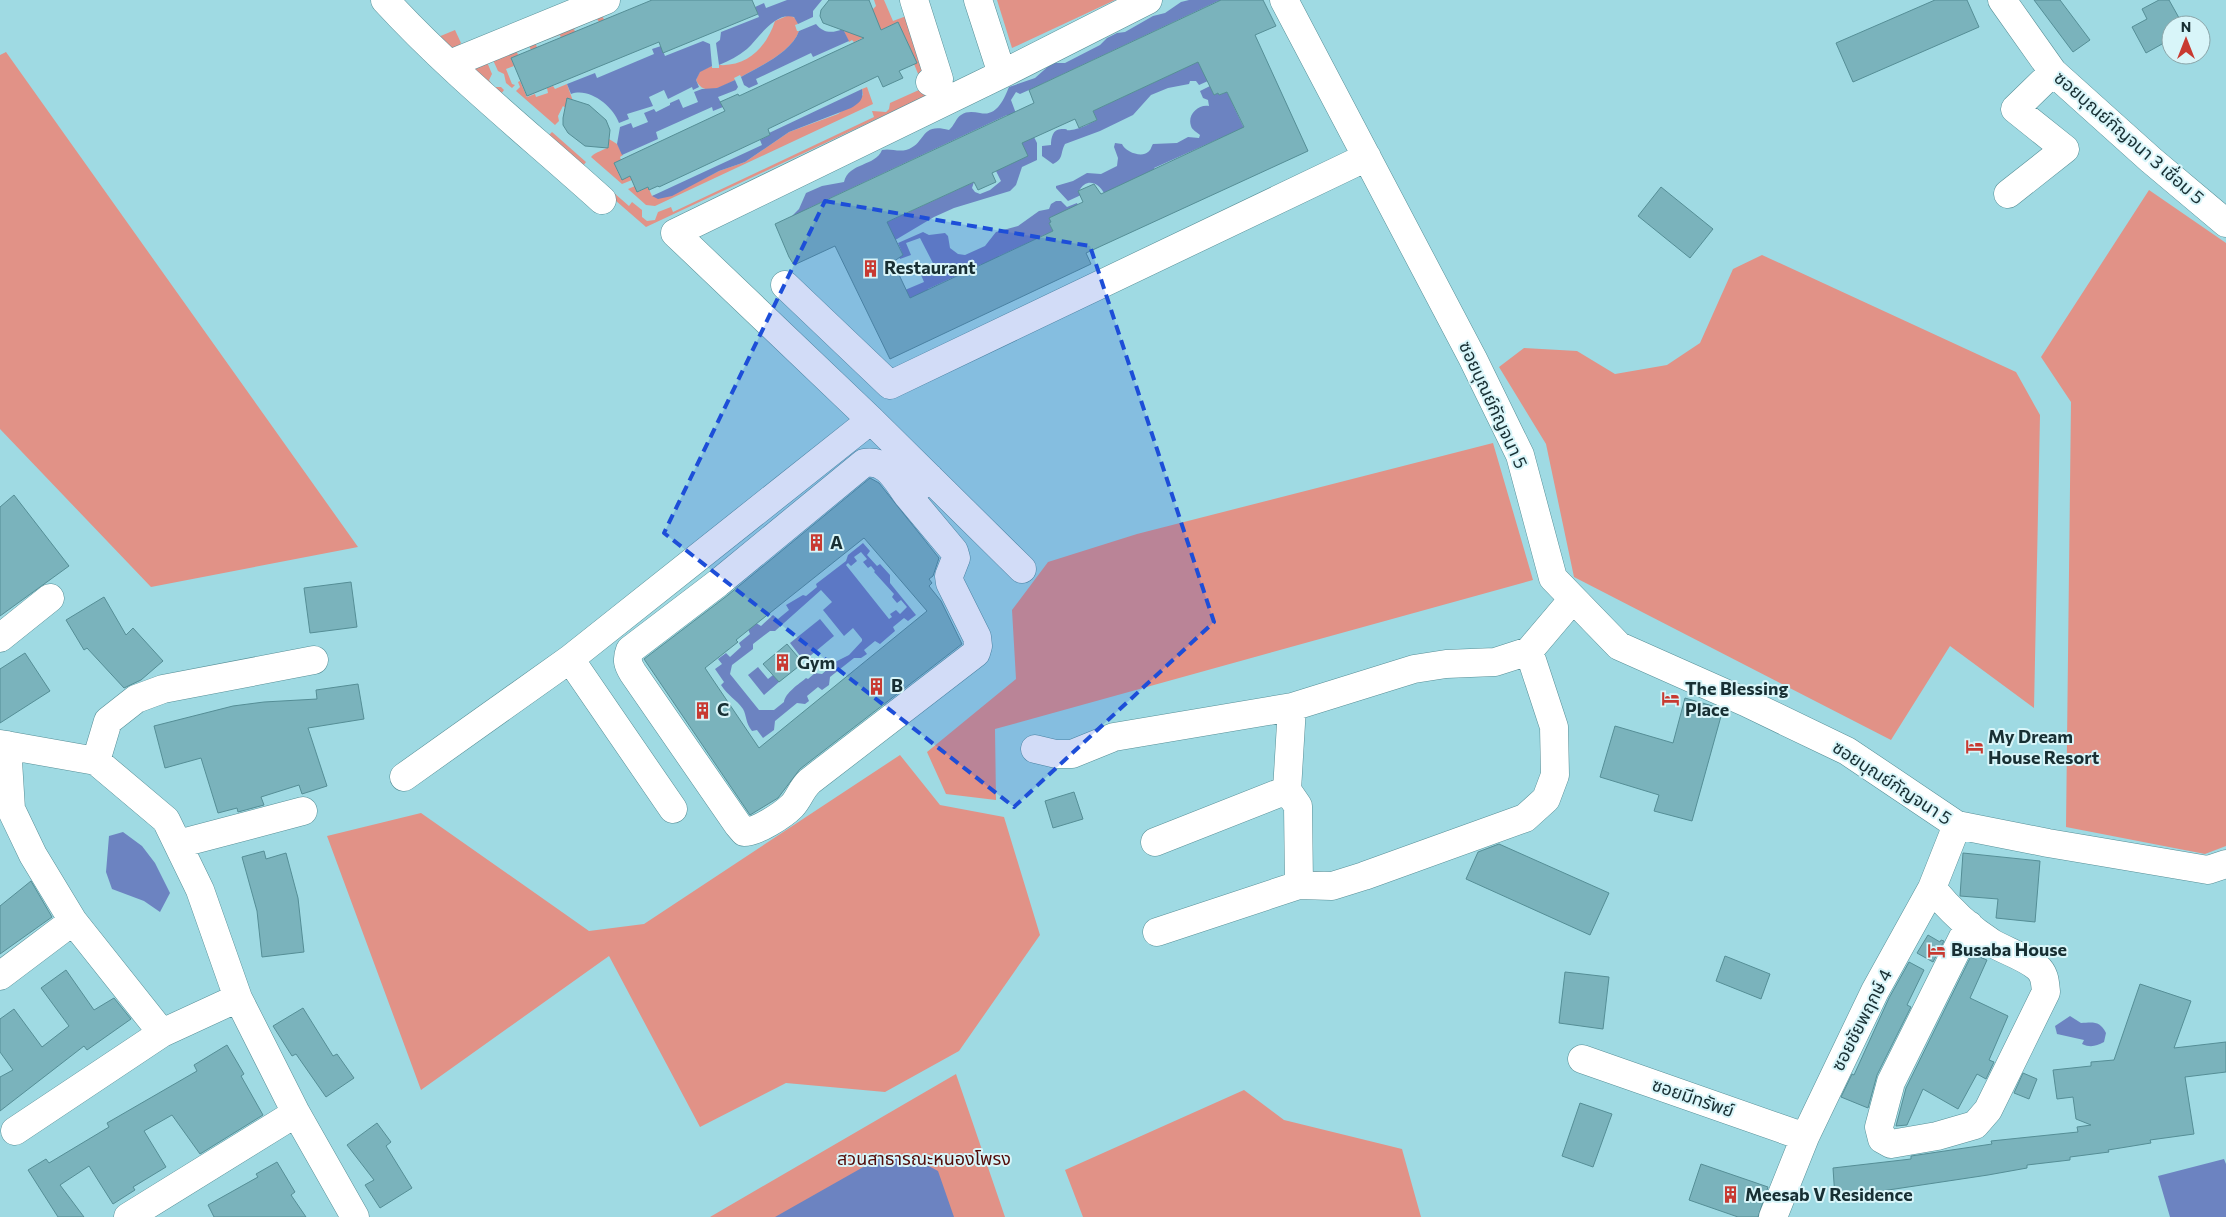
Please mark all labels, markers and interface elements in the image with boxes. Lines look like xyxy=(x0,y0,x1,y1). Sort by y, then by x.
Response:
north arrow xyxy=(2161,15,2211,65)
text: N xyxy=(2181,18,2191,35)
street label: ซอยบุณย์กัญจนา 3 เชื่อม 5 xyxy=(2050,65,2210,209)
place label: Restaurant xyxy=(884,256,976,278)
building icon: Restaurant xyxy=(860,258,880,278)
street label: ซอยบุณย์กัญจนา 5 xyxy=(1454,337,1533,472)
place label: A xyxy=(830,531,843,553)
building icon: A xyxy=(806,533,826,553)
place label: Gym xyxy=(797,651,835,673)
building icon: Gym xyxy=(773,653,793,673)
place label: B xyxy=(891,674,903,696)
building icon: B xyxy=(867,676,887,696)
place label: The Blessing Place xyxy=(1685,677,1788,720)
hotel icon: The Blessing Place xyxy=(1661,689,1681,709)
place label: C xyxy=(717,698,729,720)
building icon: C xyxy=(693,700,713,720)
place label: My Dream House Resort xyxy=(1988,725,2100,768)
street label: ซอยบุณย์กัญจนา 5 xyxy=(1828,735,1956,830)
hotel icon: My Dream House Resort xyxy=(1964,737,1984,757)
place label: Busaba House xyxy=(1951,938,2067,960)
hotel icon: Busaba House xyxy=(1927,940,1947,960)
street label: ซอยชัยพฤกษ์ 4 xyxy=(1826,965,1896,1074)
street label: ซอยมีทรัพย์ xyxy=(1650,1073,1737,1121)
park label: สวนสาธารณะหนองโพรง xyxy=(837,1147,1011,1169)
place label: Meesab V Residence xyxy=(1745,1183,1913,1205)
building icon: Meesab V Residence xyxy=(1721,1185,1741,1205)

